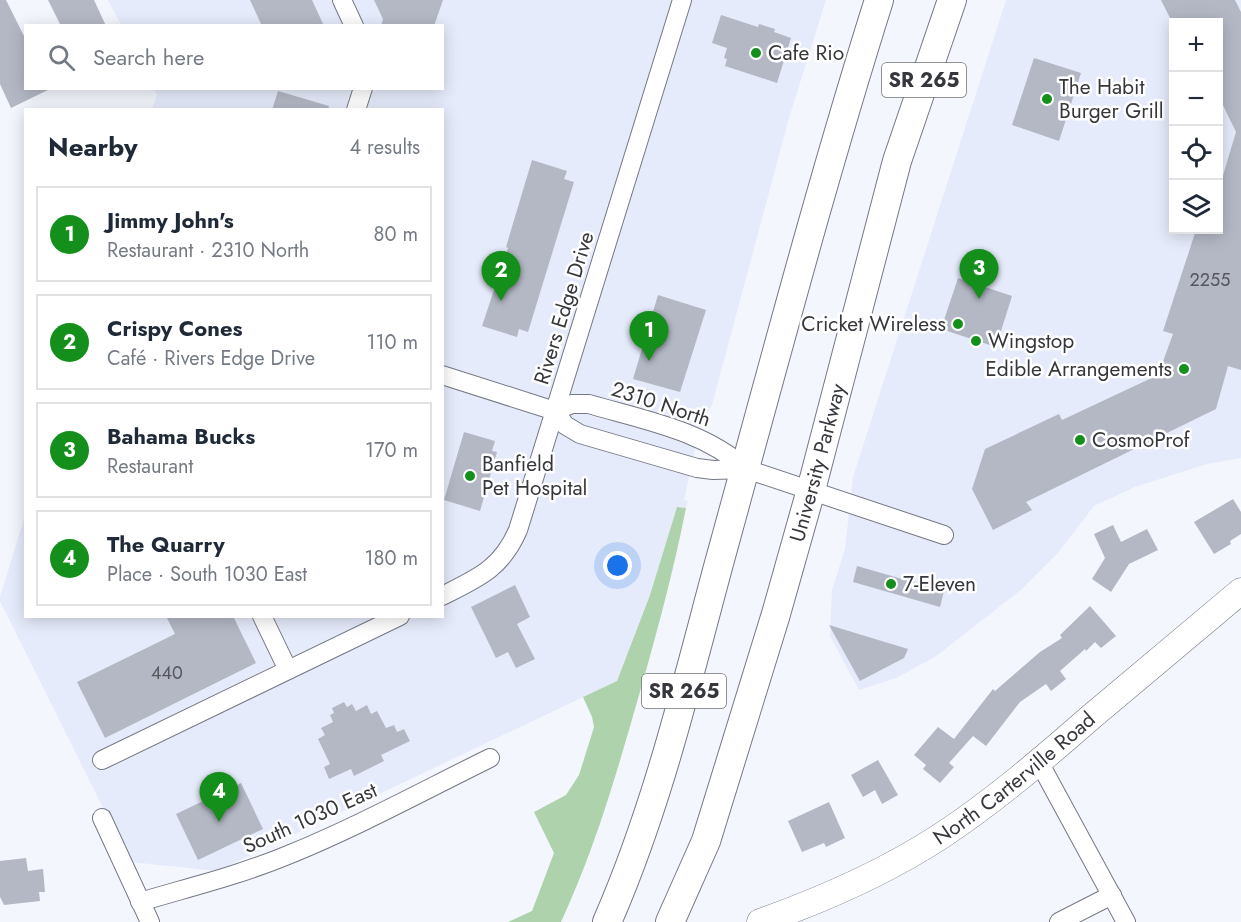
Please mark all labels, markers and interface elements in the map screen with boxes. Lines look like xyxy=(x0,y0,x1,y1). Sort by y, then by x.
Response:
map controls xyxy=(1169,18,1223,234)
button: + xyxy=(1169,18,1223,72)
search box xyxy=(24,24,444,90)
place label: Cafe Rio xyxy=(768,38,844,68)
icon: search xyxy=(45,41,78,74)
text: Search here xyxy=(93,41,204,73)
marker: Cafe Rio xyxy=(749,46,763,60)
road number: SR 265 xyxy=(882,63,966,97)
place label: The Habit Burger Grill xyxy=(1059,72,1164,126)
button: − xyxy=(1169,72,1223,126)
marker: The Habit Burger Grill xyxy=(1040,92,1054,106)
button: locate xyxy=(1169,126,1223,180)
text: Nearby xyxy=(48,128,137,166)
text: 4 results xyxy=(349,133,420,162)
button: layers xyxy=(1169,180,1223,234)
text: Jimmy John's xyxy=(107,204,234,236)
text: 1 xyxy=(64,220,75,249)
text: 80 m xyxy=(373,220,418,249)
street label: Rivers Edge Drive xyxy=(527,228,602,388)
text: Restaurant · 2310 North xyxy=(107,236,309,265)
pin: 3 xyxy=(960,250,998,299)
pin: 2 xyxy=(482,252,520,301)
house number: 2255 xyxy=(1190,267,1230,293)
place label: Cricket Wireless xyxy=(801,309,946,339)
text: Crispy Cones xyxy=(107,312,243,344)
pin: 1 xyxy=(630,312,668,361)
marker: Cricket Wireless xyxy=(951,317,965,331)
place label: Wingstop xyxy=(988,326,1074,356)
text: 2 xyxy=(63,328,76,357)
text: 110 m xyxy=(366,328,418,357)
marker: Wingstop xyxy=(969,334,983,348)
text: Café · Rivers Edge Drive xyxy=(107,344,315,373)
place label: Edible Arrangements xyxy=(985,354,1172,384)
marker: Edible Arrangements xyxy=(1177,362,1191,376)
street label: 2310 North xyxy=(607,374,715,434)
street label: University Parkway xyxy=(782,380,853,545)
text: Bahama Bucks xyxy=(107,420,255,452)
place label: CosmoProf xyxy=(1092,425,1191,455)
marker: CosmoProf xyxy=(1073,433,1087,447)
text: 3 xyxy=(63,436,76,465)
text: 170 m xyxy=(365,436,418,465)
place label: Banfield Pet Hospital xyxy=(482,449,587,503)
text: Restaurant xyxy=(107,452,193,481)
marker: Banfield Pet Hospital xyxy=(463,469,477,483)
text: The Quarry xyxy=(107,528,225,560)
text: 4 xyxy=(63,544,76,573)
text: 180 m xyxy=(364,544,418,573)
your location xyxy=(603,551,632,580)
text: Place · South 1030 East xyxy=(107,560,307,589)
place label: 7-Eleven xyxy=(903,569,976,599)
marker: 7-Eleven xyxy=(884,577,898,591)
house number: 440 xyxy=(151,660,183,686)
road number: SR 265 xyxy=(642,674,726,708)
street label: North Carterville Road xyxy=(927,705,1102,852)
pin: 4 xyxy=(200,772,238,822)
street label: South 1030 East xyxy=(238,775,382,861)

